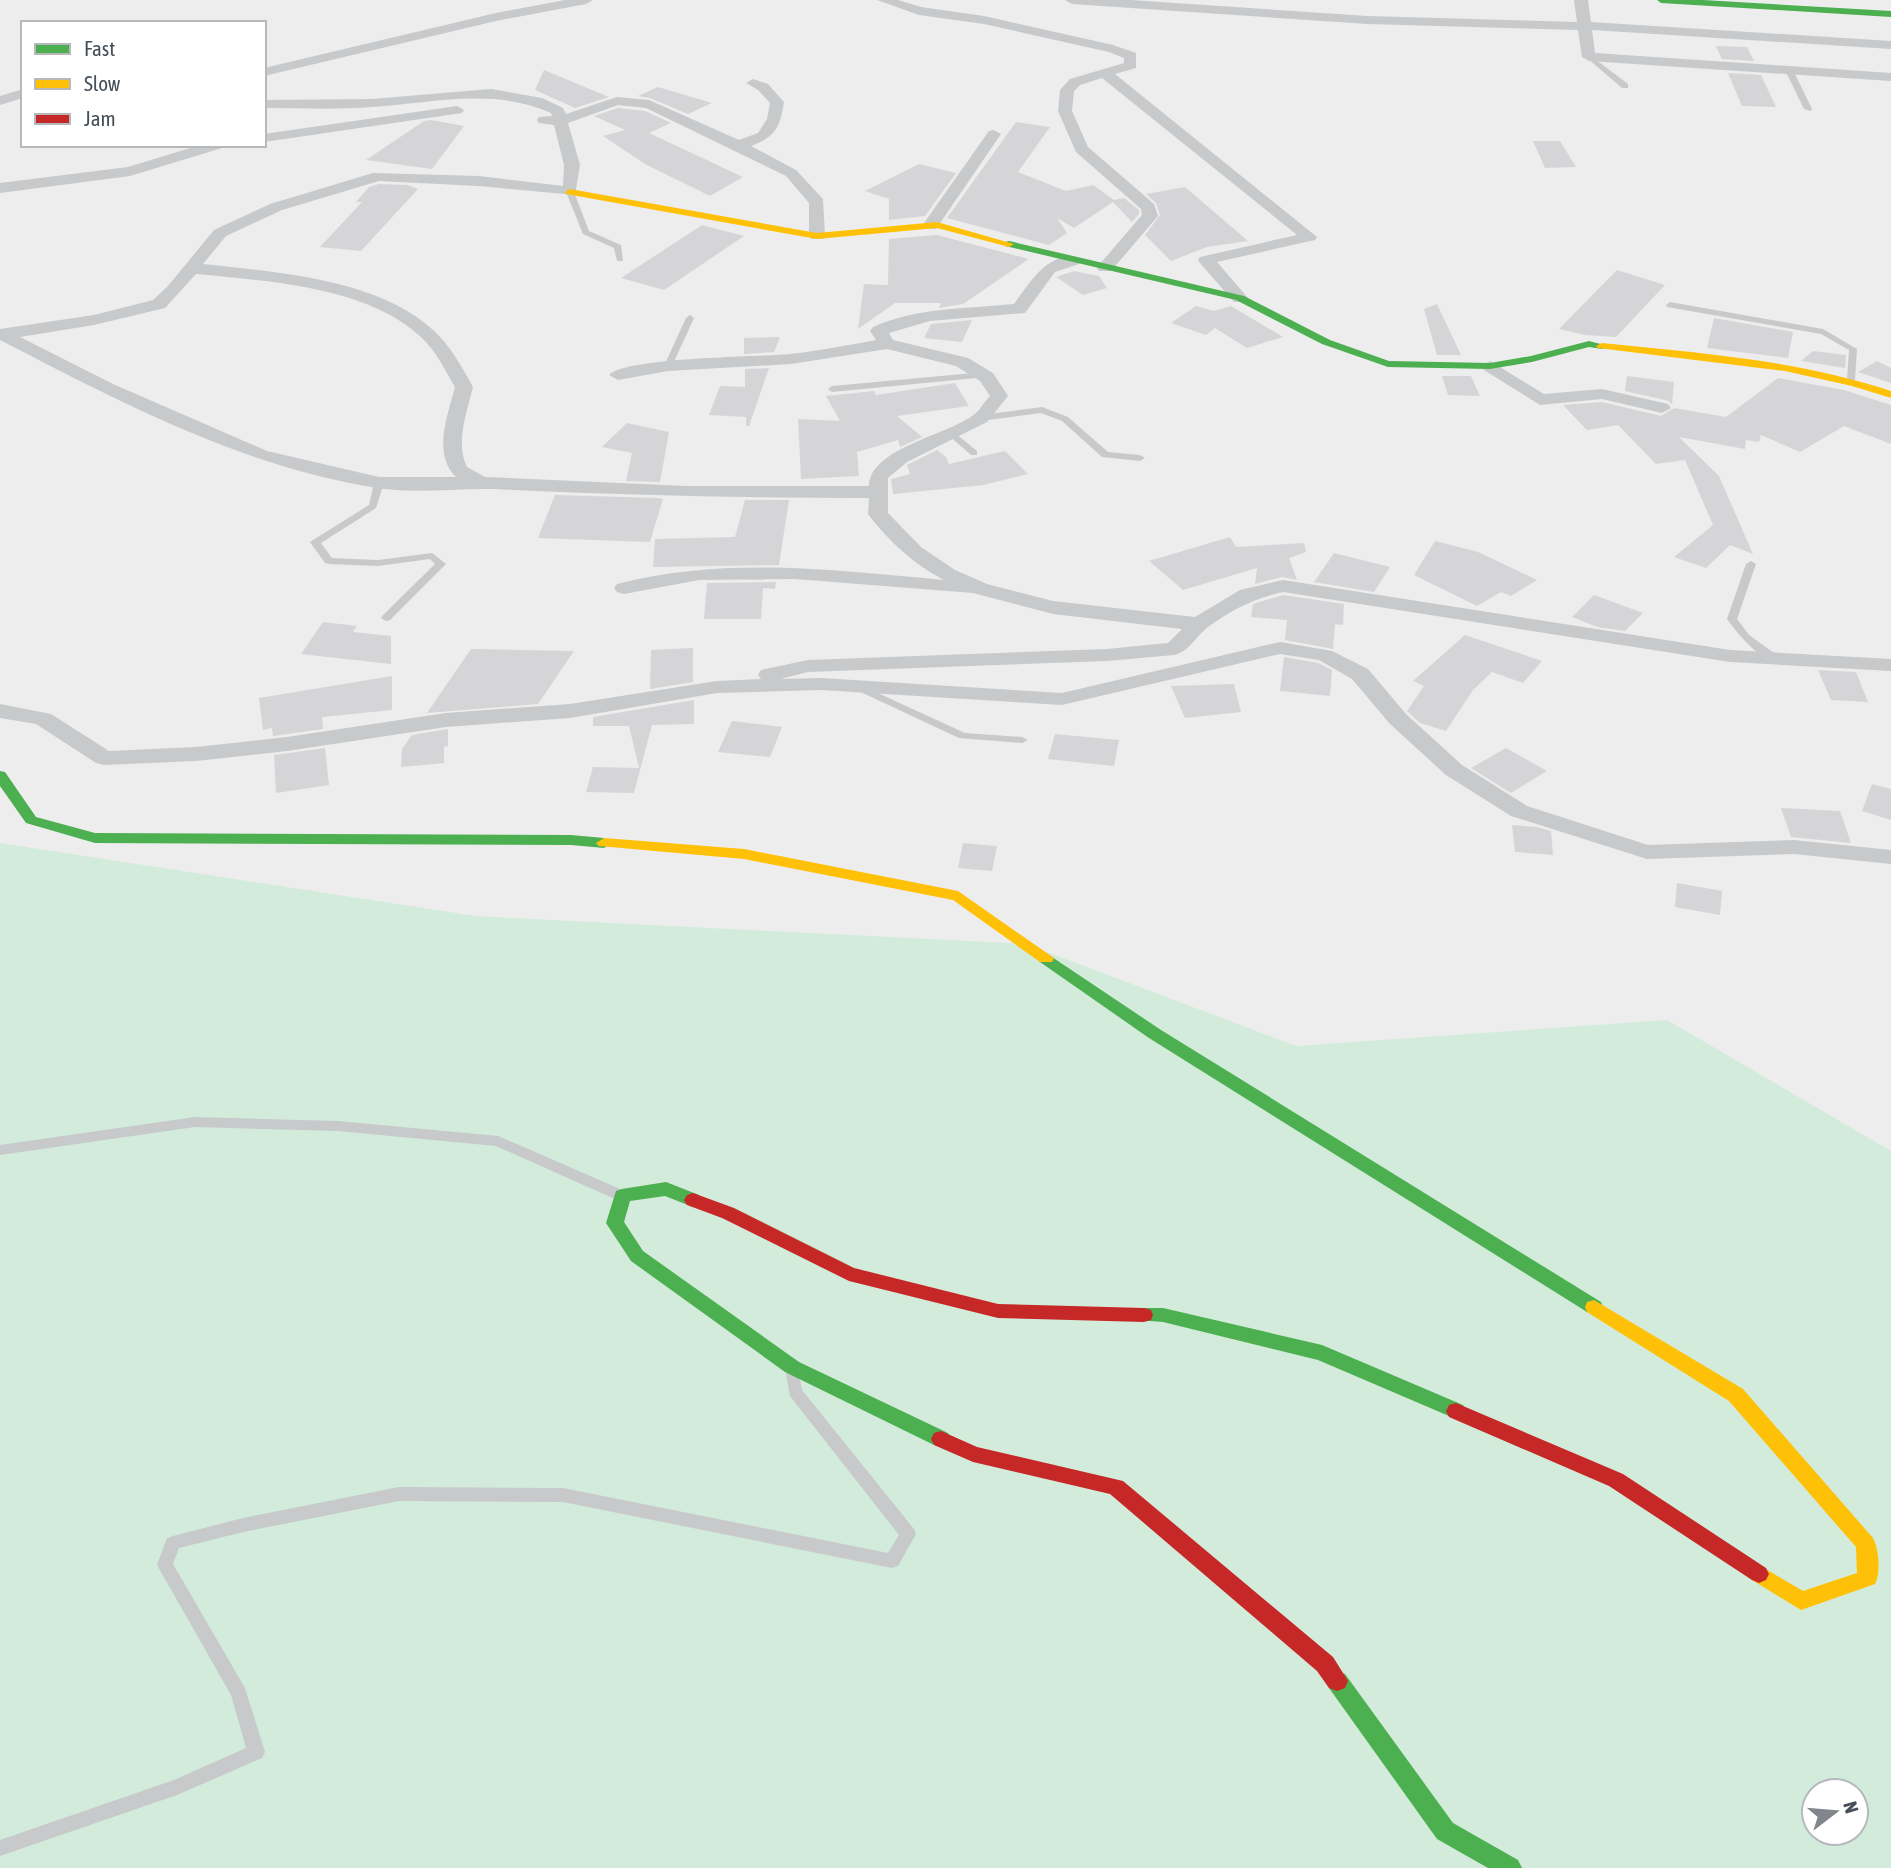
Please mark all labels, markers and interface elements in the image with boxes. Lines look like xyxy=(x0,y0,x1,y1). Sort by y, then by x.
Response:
legend xyxy=(21,21,266,147)
text: Fast xyxy=(84,36,115,60)
text: Slow xyxy=(84,71,121,95)
text: Jam xyxy=(84,106,116,130)
north arrow xyxy=(1800,1777,1870,1847)
text: N xyxy=(1839,1799,1863,1816)

